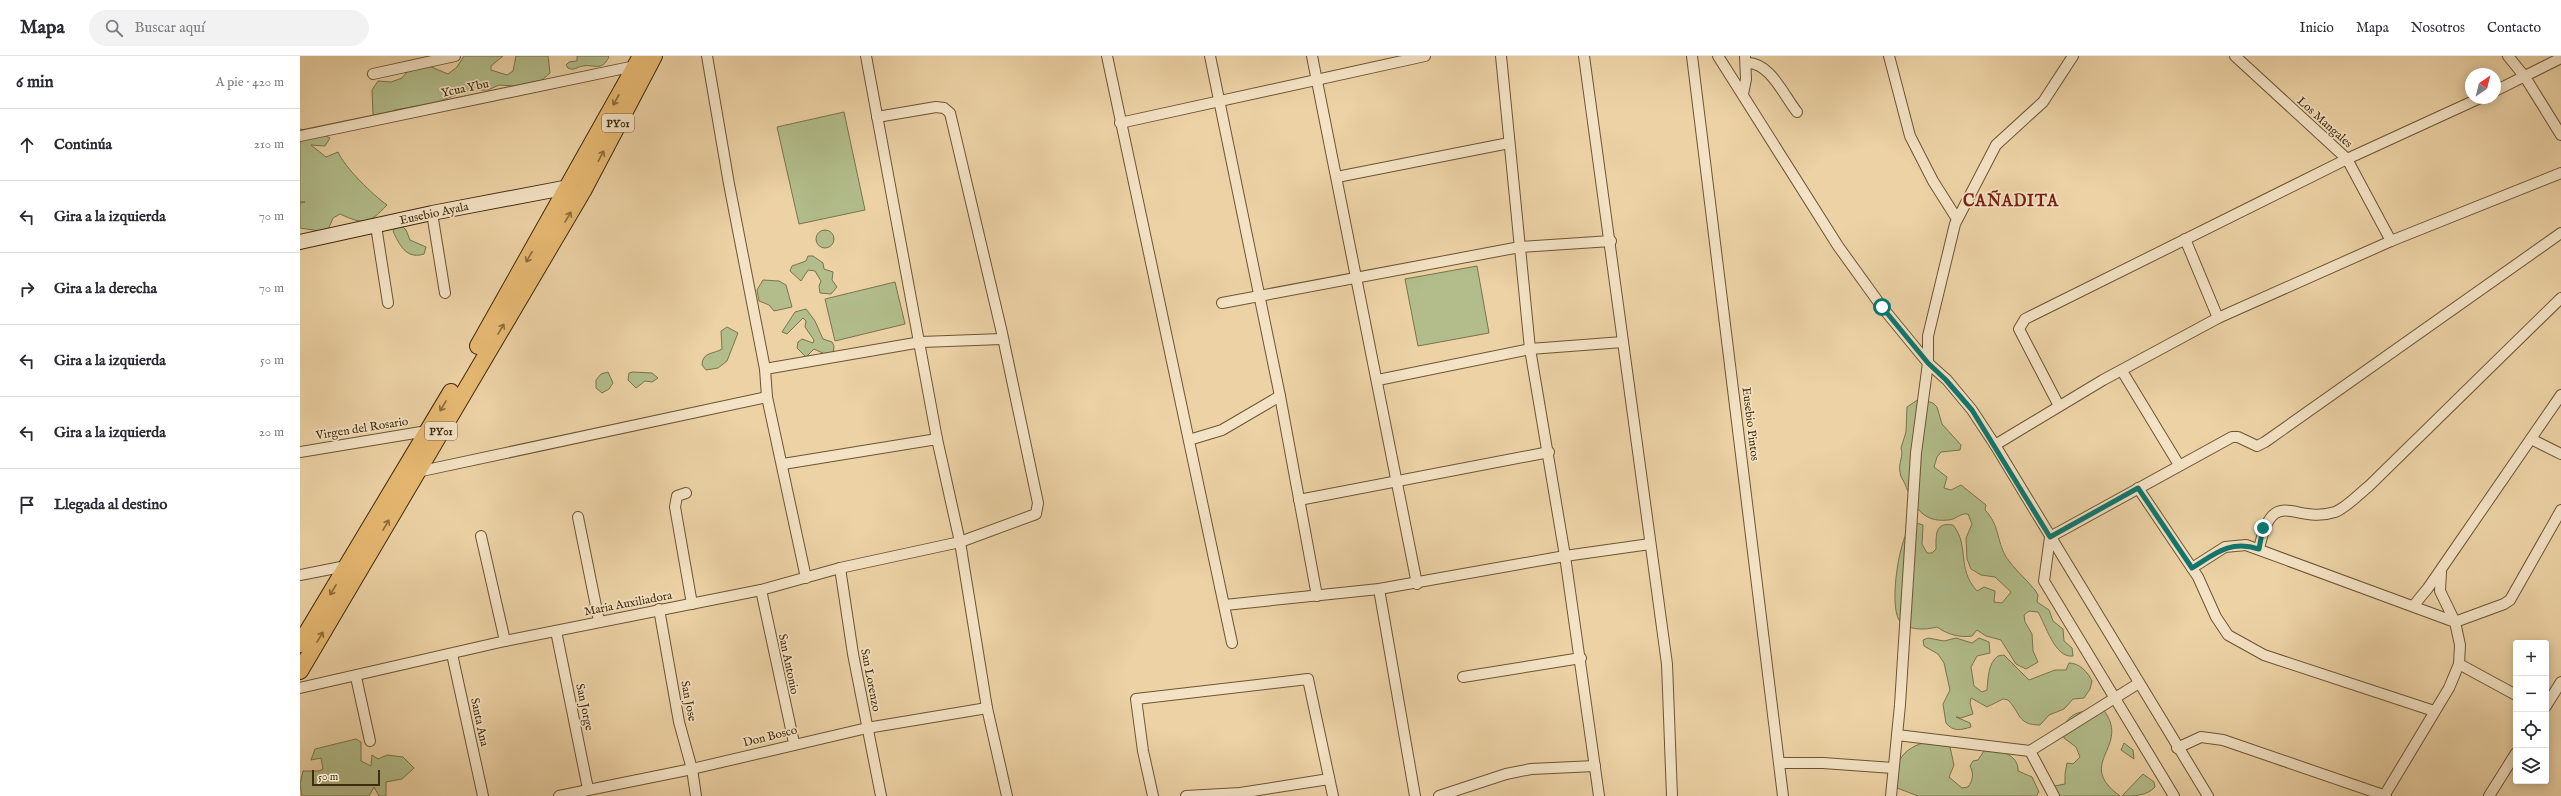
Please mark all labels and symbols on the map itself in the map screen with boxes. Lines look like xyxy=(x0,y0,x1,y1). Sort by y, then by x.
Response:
north arrow xyxy=(2465,68,2501,104)
street label: Ycua Ybu xyxy=(440,76,490,101)
one-way arrow xyxy=(612,94,620,106)
street label: Los Mangales xyxy=(2294,94,2355,151)
road number: PY01 xyxy=(602,114,634,132)
one-way arrow xyxy=(597,150,605,162)
district label: CAÑADITA xyxy=(1963,189,2059,212)
street label: Eusebio Ayala xyxy=(398,199,471,228)
one-way arrow xyxy=(564,211,572,223)
one-way arrow xyxy=(525,251,532,263)
route start xyxy=(1873,298,1891,316)
one-way arrow xyxy=(498,323,506,335)
street label: Eusebio Pintos xyxy=(1739,386,1762,462)
one-way arrow xyxy=(438,400,446,412)
street label: Virgen del Rosario xyxy=(314,414,410,443)
road number: PY01 xyxy=(425,422,457,440)
one-way arrow xyxy=(382,519,390,531)
route end xyxy=(2254,519,2272,537)
one-way arrow xyxy=(328,584,336,596)
street label: Maria Auxiliadora xyxy=(583,587,674,619)
one-way arrow xyxy=(316,631,324,643)
street label: San Antonio xyxy=(775,633,802,696)
street label: San Lorenzo xyxy=(857,647,884,713)
street label: San Jose xyxy=(676,679,700,723)
street label: San Jorge xyxy=(571,682,597,733)
street label: Santa Ana xyxy=(467,696,492,749)
street label: Don Bosco xyxy=(741,722,799,750)
scale bar xyxy=(312,768,380,787)

